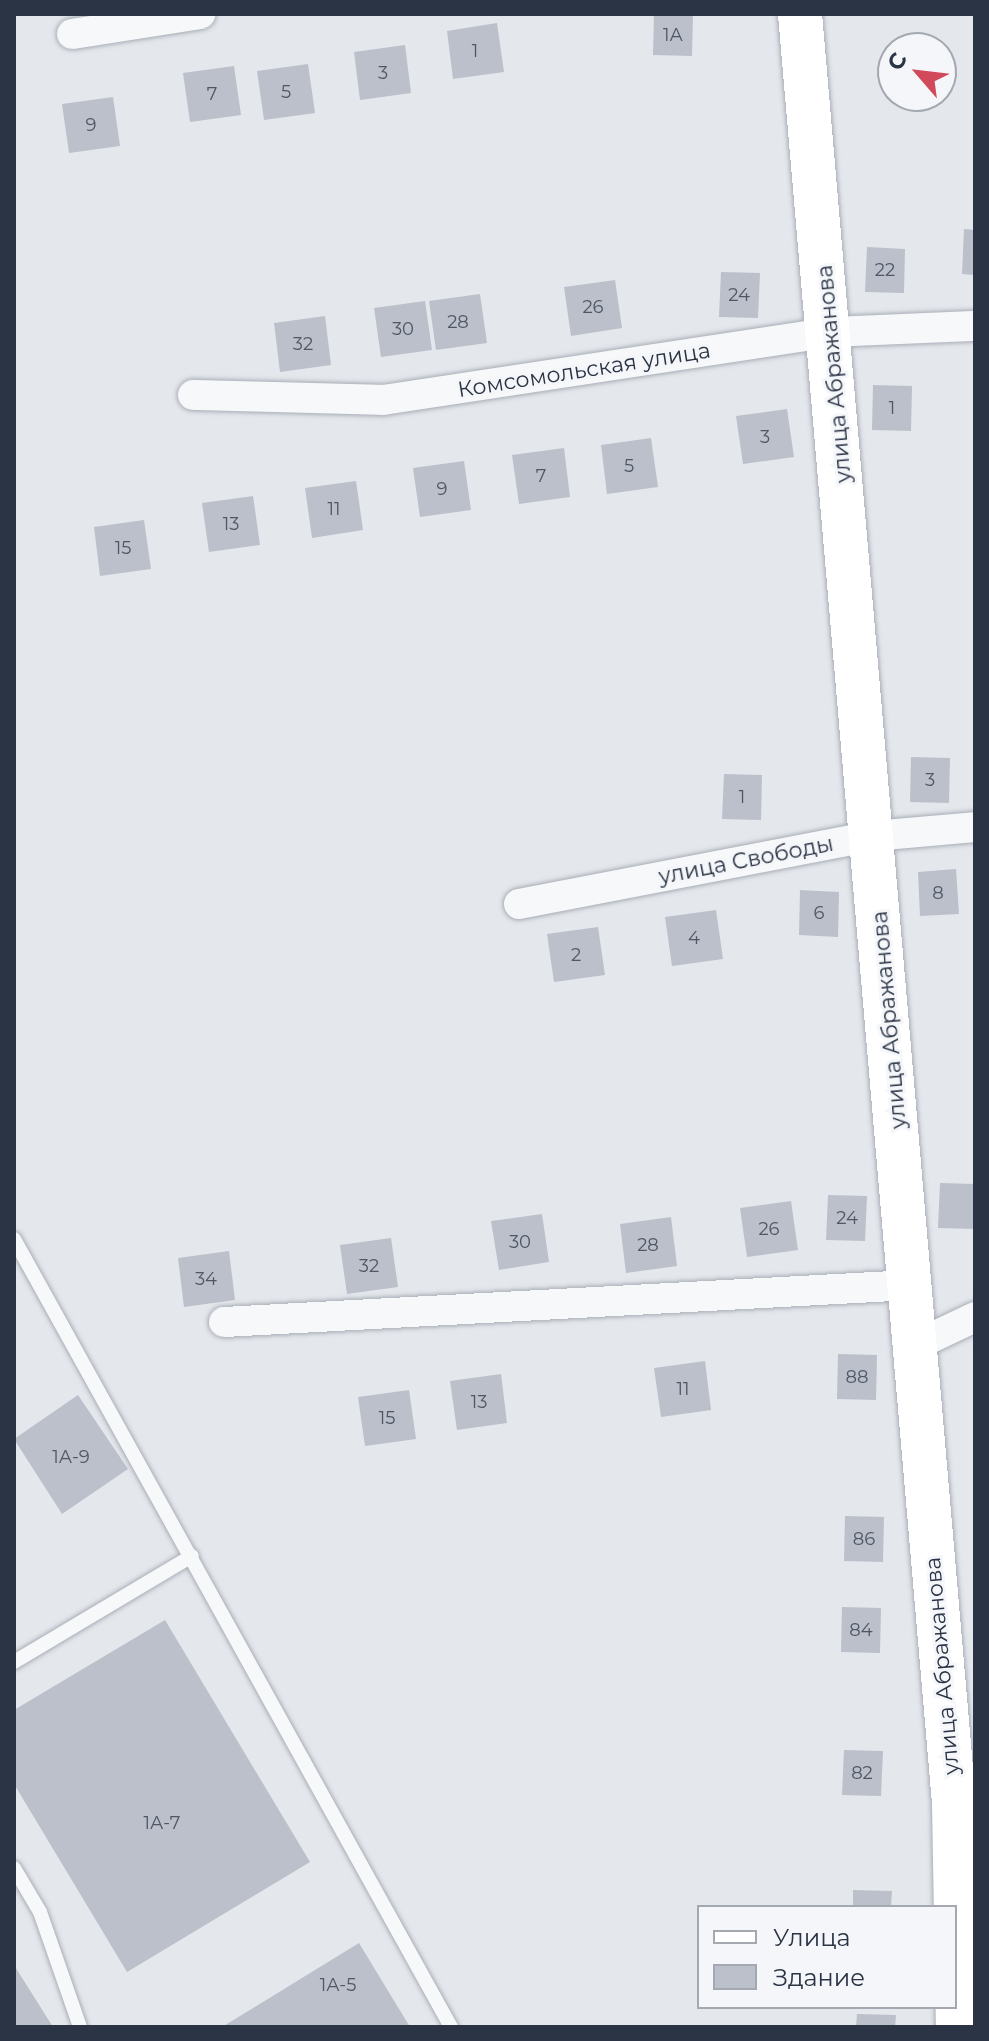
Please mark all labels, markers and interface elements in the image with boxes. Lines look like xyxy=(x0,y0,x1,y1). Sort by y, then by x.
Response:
house number: 1А xyxy=(663,24,683,46)
north arrow xyxy=(877,32,957,112)
house number: 1 xyxy=(472,40,478,62)
text: С xyxy=(881,48,913,75)
house number: 3 xyxy=(378,62,388,84)
house number: 5 xyxy=(281,81,291,103)
house number: 7 xyxy=(207,83,217,105)
house number: 9 xyxy=(86,114,96,136)
house number: 22 xyxy=(875,259,895,281)
street label: улица Абражанова xyxy=(811,264,857,484)
house number: 24 xyxy=(728,284,750,306)
house number: 26 xyxy=(582,296,604,318)
house number: 28 xyxy=(447,311,469,333)
house number: 30 xyxy=(392,318,414,340)
house number: 32 xyxy=(293,333,313,355)
street label: Комсомольская улица xyxy=(456,337,712,403)
house number: 1 xyxy=(889,397,895,419)
house number: 3 xyxy=(760,426,770,448)
house number: 5 xyxy=(624,455,634,477)
house number: 7 xyxy=(536,465,546,487)
house number: 9 xyxy=(437,478,447,500)
house number: 11 xyxy=(328,498,340,520)
house number: 13 xyxy=(223,513,239,535)
house number: 15 xyxy=(115,537,131,559)
house number: 3 xyxy=(925,769,935,791)
house number: 1 xyxy=(739,786,745,808)
street label: улица Свободы xyxy=(656,830,836,890)
house number: 8 xyxy=(932,882,944,904)
house number: 6 xyxy=(814,902,824,924)
street label: улица Абражанова xyxy=(866,910,912,1130)
house number: 4 xyxy=(688,927,700,949)
house number: 2 xyxy=(571,944,581,966)
house number: 24 xyxy=(836,1207,858,1229)
house number: 26 xyxy=(758,1218,780,1240)
house number: 30 xyxy=(509,1231,531,1253)
house number: 28 xyxy=(637,1234,659,1256)
house number: 32 xyxy=(359,1255,379,1277)
house number: 34 xyxy=(195,1268,217,1290)
house number: 88 xyxy=(846,1366,868,1388)
house number: 11 xyxy=(677,1378,689,1400)
house number: 13 xyxy=(471,1391,487,1413)
house number: 15 xyxy=(379,1407,395,1429)
house number: 1А-9 xyxy=(52,1446,90,1468)
house number: 86 xyxy=(853,1528,875,1550)
street label: улица Абражанова xyxy=(919,1556,965,1776)
house number: 84 xyxy=(849,1619,873,1641)
house number: 82 xyxy=(851,1762,873,1784)
house number: 1А-7 xyxy=(144,1812,180,1834)
legend xyxy=(697,1905,957,2009)
text: Улица xyxy=(773,1923,851,1952)
text: Здание xyxy=(773,1963,865,1992)
house number: 1А-5 xyxy=(320,1974,356,1996)

